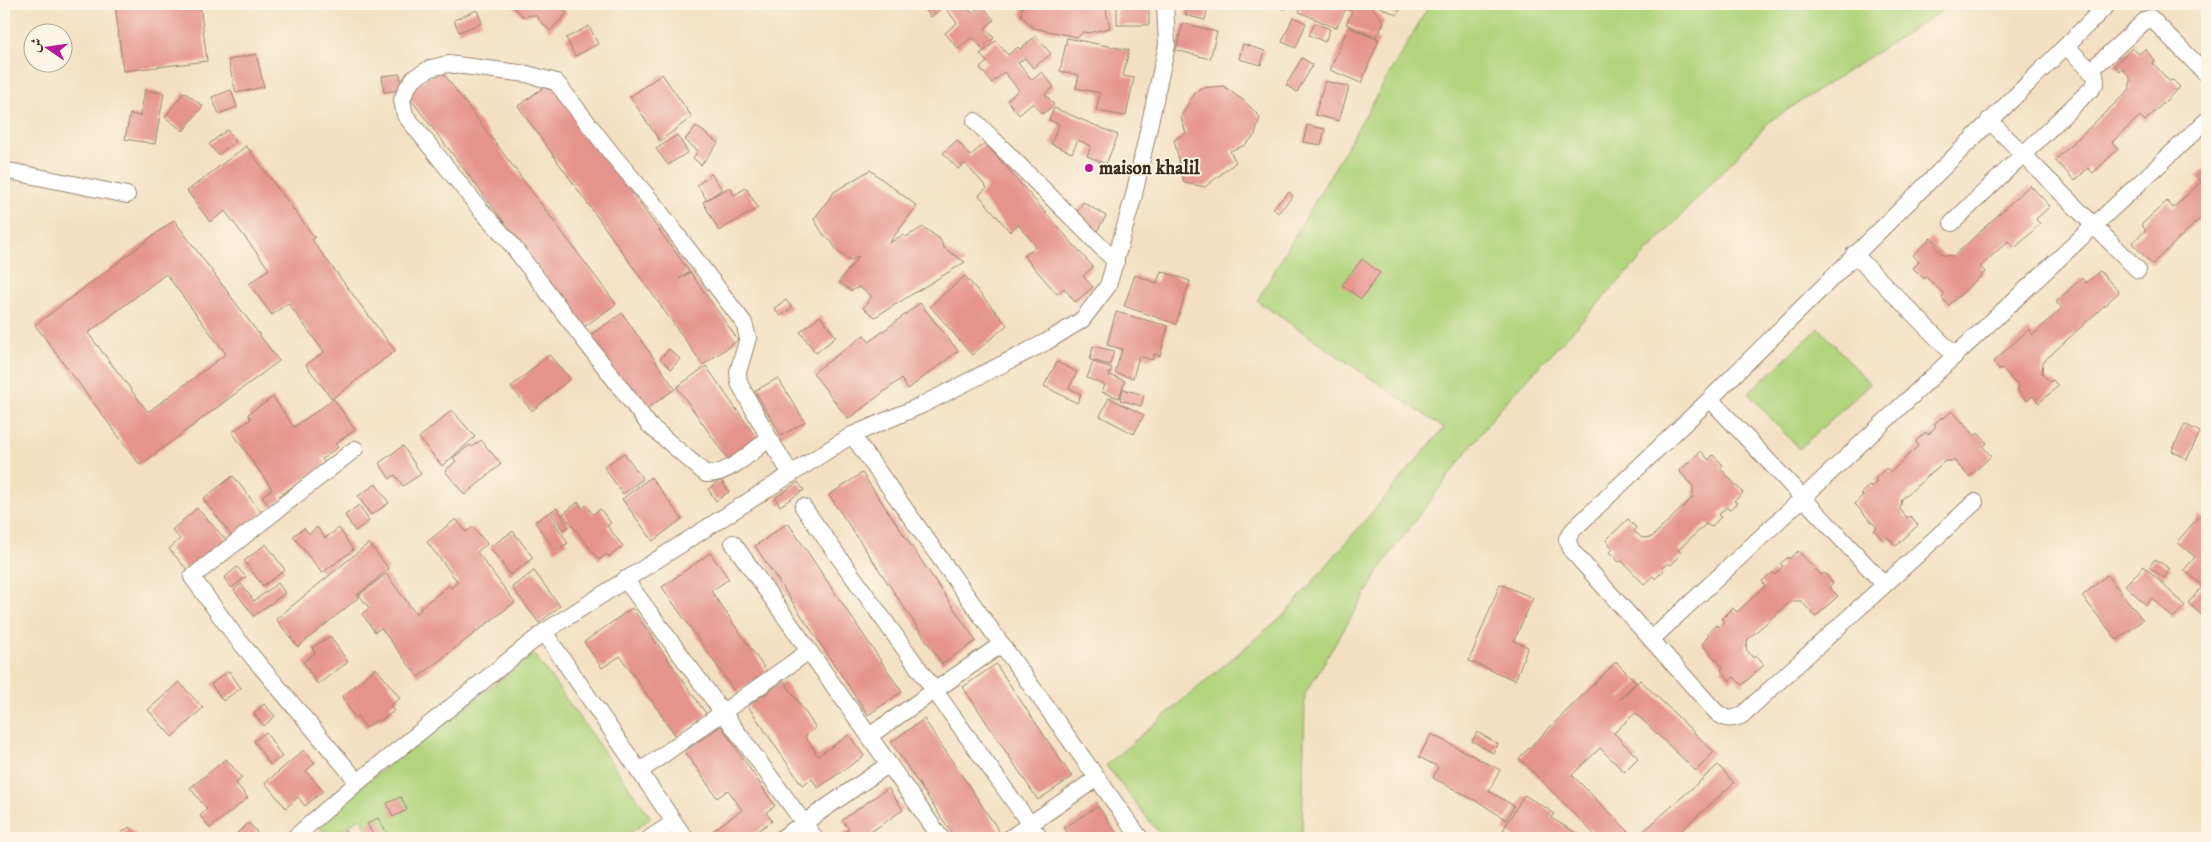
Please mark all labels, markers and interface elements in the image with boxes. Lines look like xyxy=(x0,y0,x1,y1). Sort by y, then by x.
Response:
north arrow xyxy=(22,22,72,72)
text: ش xyxy=(26,36,47,54)
place label: maison khalil xyxy=(1099,157,1200,180)
marker: maison khalil xyxy=(1083,162,1095,174)

